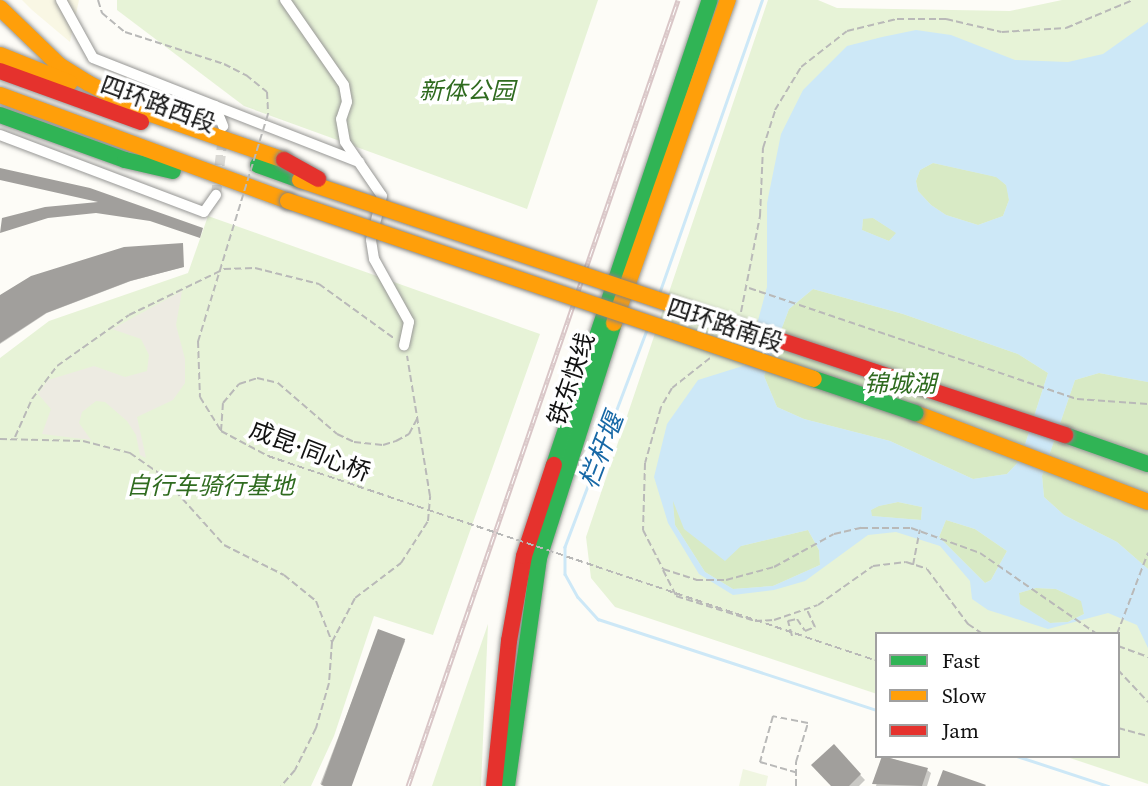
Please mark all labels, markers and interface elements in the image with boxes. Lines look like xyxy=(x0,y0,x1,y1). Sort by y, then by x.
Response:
street label: 四环路西段 xyxy=(97,70,219,138)
park label: 新体公园 xyxy=(419,77,515,105)
street label: 四环路南段 xyxy=(663,293,787,357)
street label: 铁东快线 xyxy=(542,329,600,429)
park label: 锦城湖 xyxy=(864,370,936,398)
water label: 栏杆堰 xyxy=(573,409,631,493)
street label: 成昆·同心桥 xyxy=(245,415,375,487)
park label: 自行车骑行基地 xyxy=(126,472,294,500)
legend xyxy=(875,632,1120,758)
text: Fast xyxy=(942,646,980,675)
text: Slow xyxy=(942,681,986,710)
text: Jam xyxy=(942,716,979,745)

